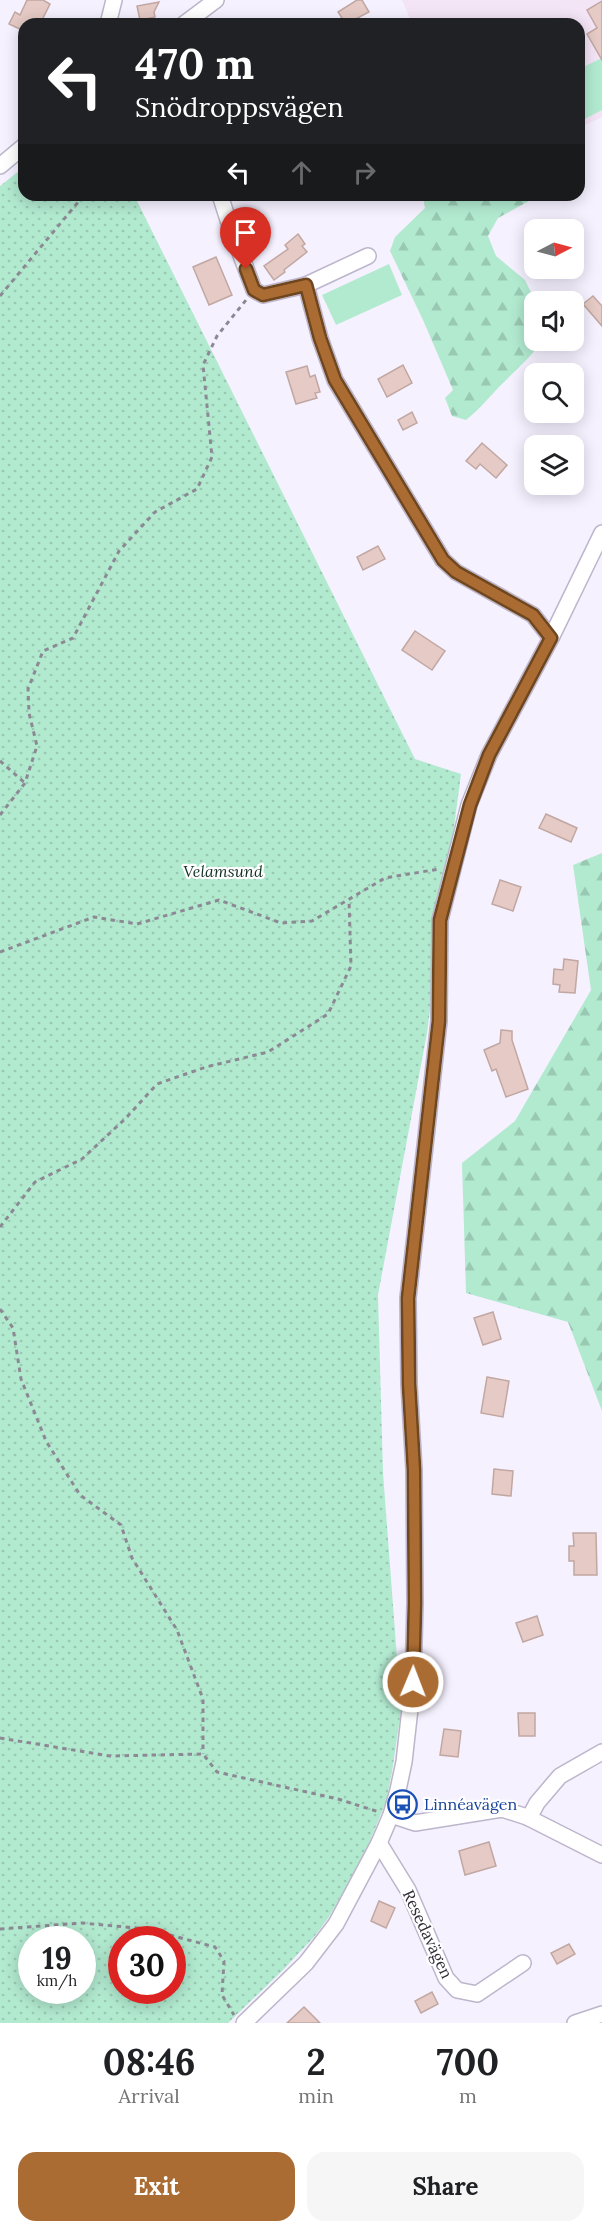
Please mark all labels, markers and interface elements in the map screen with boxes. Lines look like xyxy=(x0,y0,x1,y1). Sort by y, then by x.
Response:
text: 470 m xyxy=(135,37,254,91)
icon: left xyxy=(36,42,114,120)
text: Snödroppsvägen xyxy=(135,90,344,124)
icon: left xyxy=(222,156,255,189)
icon: ahead xyxy=(285,156,318,189)
icon: right xyxy=(348,156,381,189)
pin xyxy=(220,207,271,269)
icon: arrive xyxy=(229,216,262,249)
north arrow xyxy=(524,219,584,279)
map controls xyxy=(524,219,584,495)
button: sound xyxy=(524,291,584,351)
button: search xyxy=(524,363,584,423)
button: layers xyxy=(524,435,584,495)
park label: Velamsund xyxy=(183,861,263,881)
position arrow xyxy=(381,1650,445,1714)
bus stop icon: Linnéavägen xyxy=(387,1788,419,1820)
place label: Linnéavägen xyxy=(424,1794,517,1814)
street label: Resedavägen xyxy=(399,1886,457,1982)
speed limit sign: 30 xyxy=(108,1926,186,2004)
text: 19 xyxy=(42,1939,72,1977)
text: km/h xyxy=(37,1971,77,1990)
text: 08:46 xyxy=(103,2039,196,2085)
text: 2 xyxy=(306,2039,326,2085)
text: 700 xyxy=(437,2039,499,2085)
text: Arrival xyxy=(119,2083,180,2108)
text: min xyxy=(298,2083,334,2108)
text: m xyxy=(459,2083,477,2108)
button: Exit xyxy=(18,2152,295,2221)
button: Share xyxy=(307,2152,584,2221)

